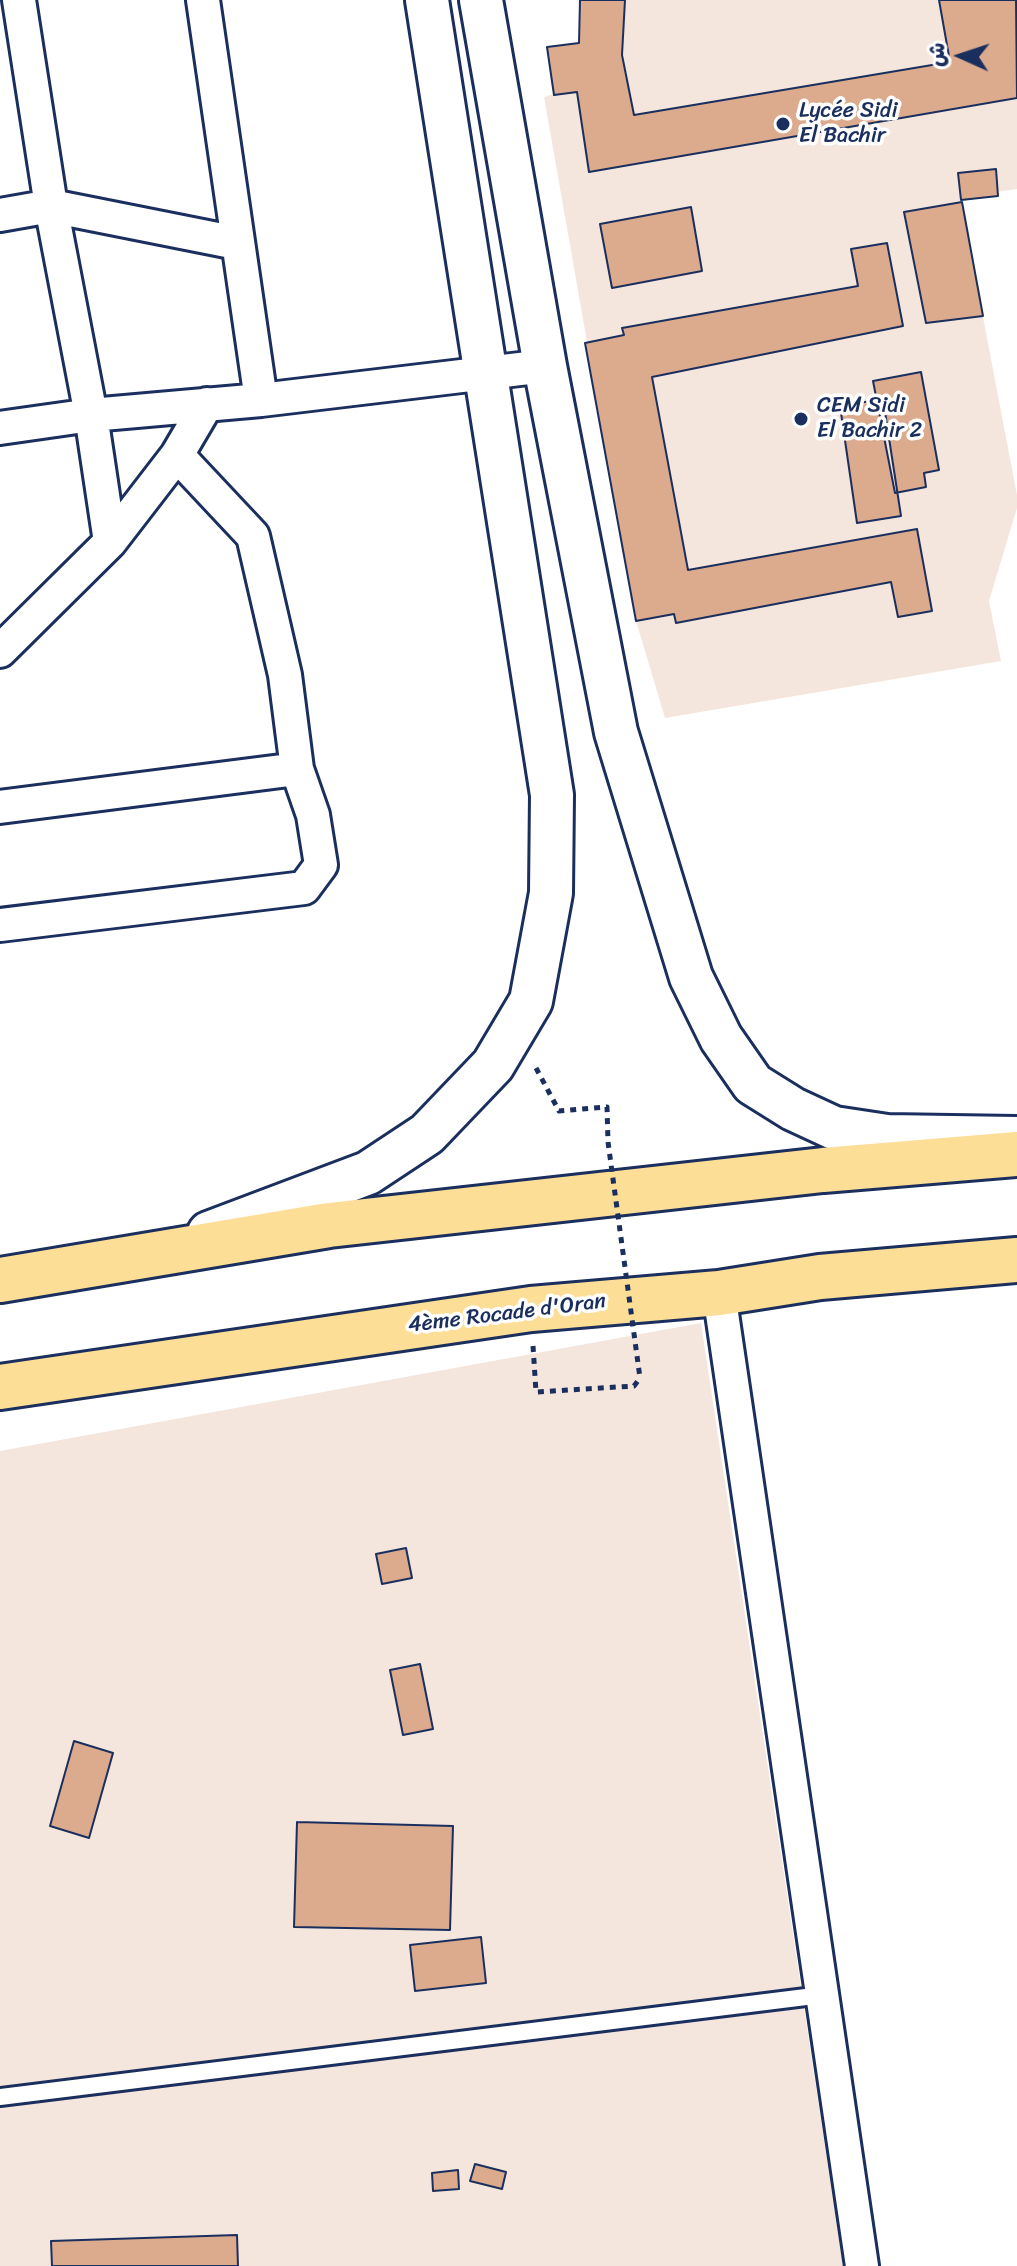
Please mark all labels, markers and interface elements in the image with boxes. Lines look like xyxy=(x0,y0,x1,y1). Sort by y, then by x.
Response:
north arrow xyxy=(921,16,1001,96)
text: ش xyxy=(916,42,957,68)
place label: Lycée Sidi El Bachir xyxy=(799,98,897,150)
marker: Lycée Sidi El Bachir xyxy=(774,115,792,133)
place label: CEM Sidi El Bachir 2 xyxy=(817,393,922,444)
marker: CEM Sidi El Bachir 2 xyxy=(792,410,810,428)
street label: 4ème Rocade d'Oran xyxy=(406,1289,608,1339)

